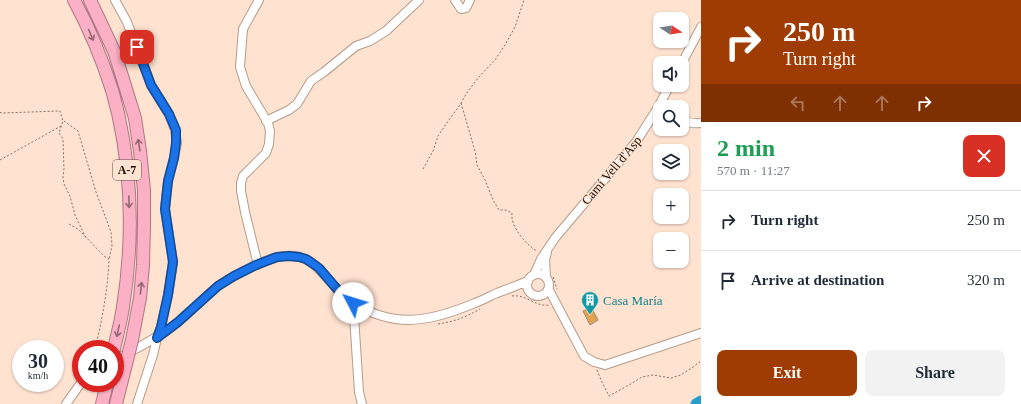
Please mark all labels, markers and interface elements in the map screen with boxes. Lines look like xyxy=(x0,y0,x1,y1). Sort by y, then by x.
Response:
north arrow xyxy=(653,12,689,48)
map controls xyxy=(653,12,689,268)
icon: right xyxy=(717,16,769,68)
text: 250 m xyxy=(783,16,855,47)
one-way arrow xyxy=(88,29,95,41)
pin xyxy=(120,30,154,64)
icon: arrive xyxy=(126,36,148,58)
text: Turn right xyxy=(783,49,856,69)
button: sound xyxy=(653,56,689,92)
icon: left xyxy=(787,92,809,114)
icon: ahead xyxy=(829,92,851,114)
icon: ahead xyxy=(871,92,893,114)
icon: right xyxy=(913,92,935,114)
button: search xyxy=(653,100,689,136)
street label: Camí Vell d'Asp xyxy=(578,133,645,208)
text: 2 min xyxy=(717,135,775,161)
button: close xyxy=(963,135,1005,177)
one-way arrow xyxy=(135,139,143,152)
button: layers xyxy=(653,144,689,180)
road number: A-7 xyxy=(113,160,141,180)
text: 570 m · 11:27 xyxy=(717,163,790,178)
button: + xyxy=(653,188,689,224)
one-way arrow xyxy=(125,195,133,208)
icon: right xyxy=(717,210,739,232)
text: Turn right xyxy=(751,212,818,228)
text: 250 m xyxy=(967,212,1005,228)
button: − xyxy=(653,232,689,268)
icon: arrive xyxy=(717,270,739,292)
text: Arrive at destination xyxy=(751,272,884,288)
text: 320 m xyxy=(967,272,1005,288)
one-way arrow xyxy=(137,282,145,295)
position arrow xyxy=(332,282,374,324)
building icon: Casa María xyxy=(580,290,600,315)
place label: Casa María xyxy=(603,293,663,308)
one-way arrow xyxy=(114,324,122,337)
speed limit sign: 40 xyxy=(72,340,124,392)
text: 30 xyxy=(28,350,48,372)
button: Exit xyxy=(717,350,857,396)
button: Share xyxy=(865,350,1005,396)
text: km/h xyxy=(28,370,48,381)

